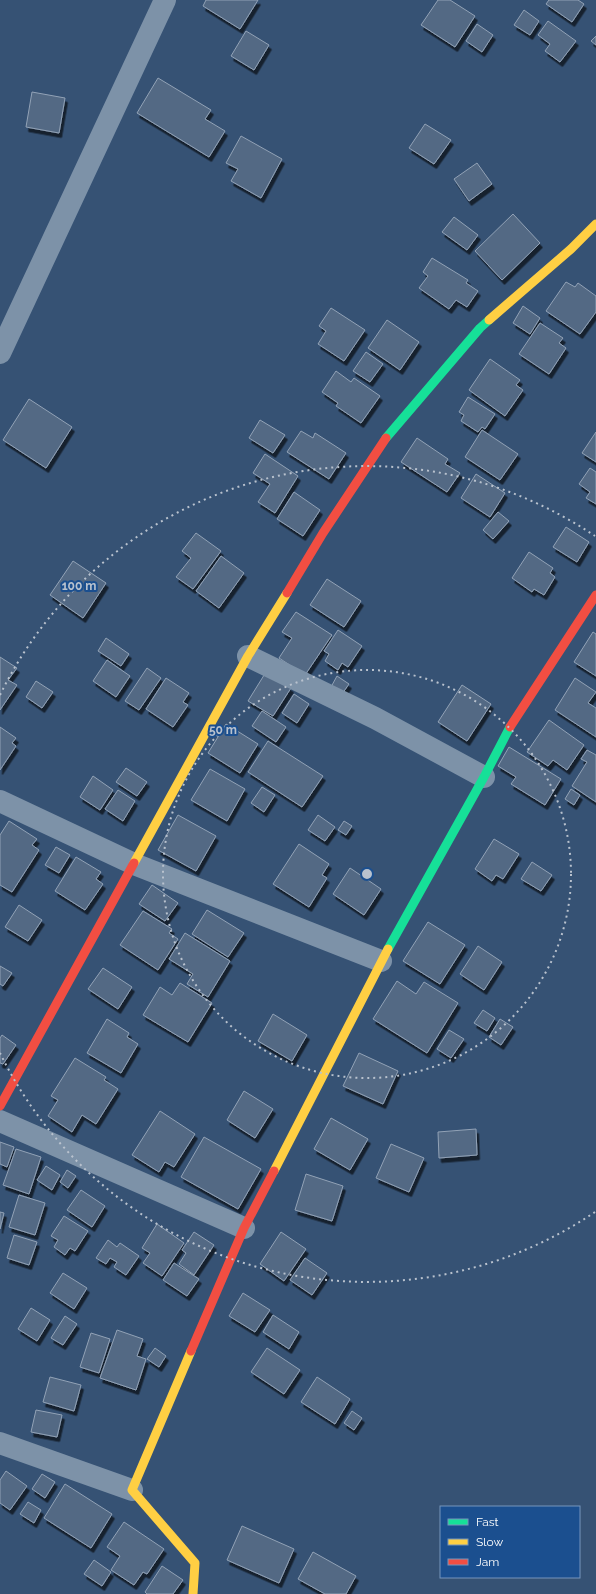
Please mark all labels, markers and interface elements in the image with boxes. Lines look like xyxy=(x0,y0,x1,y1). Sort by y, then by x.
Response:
text: 100 m xyxy=(62,579,96,593)
text: 50 m xyxy=(209,723,237,737)
centre of rings xyxy=(360,867,374,881)
legend xyxy=(440,1506,580,1578)
text: Fast xyxy=(476,1515,499,1529)
text: Slow xyxy=(476,1535,503,1549)
text: Jam xyxy=(476,1555,499,1569)

